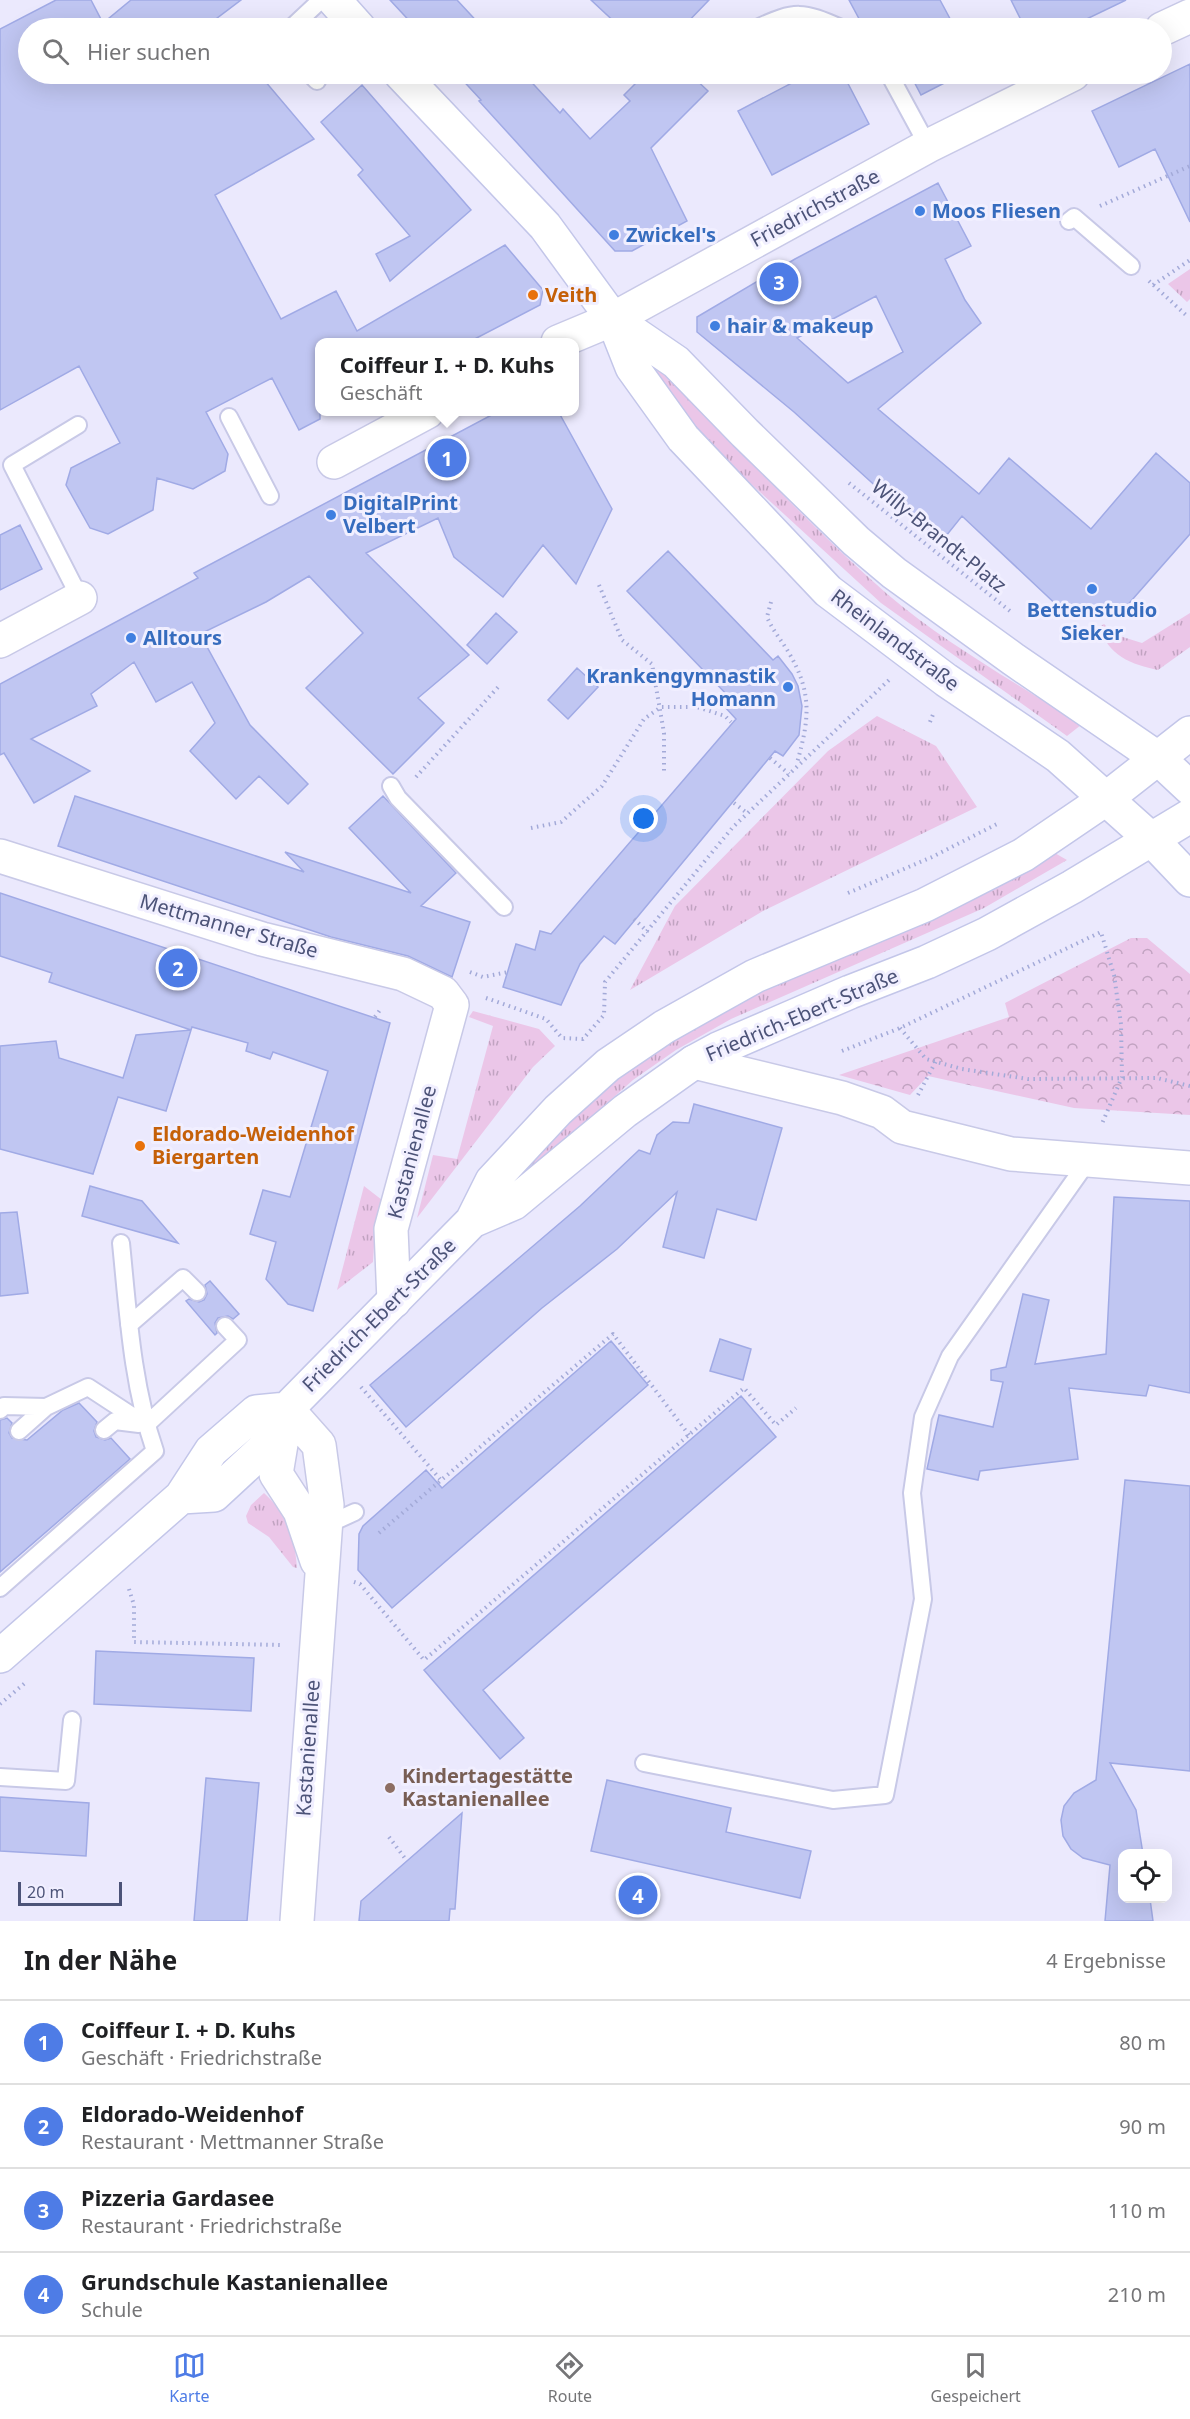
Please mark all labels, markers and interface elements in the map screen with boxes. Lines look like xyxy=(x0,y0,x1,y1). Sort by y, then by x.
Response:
search box xyxy=(18,18,1172,84)
icon: search xyxy=(39,35,72,68)
text: Hier suchen xyxy=(87,36,211,66)
street label: Friedrichstraße xyxy=(745,162,884,253)
place label: Moos Fliesen xyxy=(932,197,1061,224)
marker: Moos Fliesen xyxy=(913,204,927,218)
place label: Zwickel's xyxy=(626,221,716,248)
marker: Zwickel's xyxy=(607,228,621,242)
pin: 3 xyxy=(760,260,798,304)
place label: Veith xyxy=(545,281,597,308)
marker: Veith xyxy=(526,288,540,302)
place label: hair & makeup xyxy=(727,312,874,339)
marker: hair & makeup xyxy=(708,319,722,333)
popup xyxy=(315,338,579,416)
text: Coiffeur I. + D. Kuhs xyxy=(340,349,554,379)
text: Geschäft xyxy=(340,379,422,406)
pin: 1 xyxy=(428,436,466,480)
street label: Willy-Brandt-Platz xyxy=(866,473,1012,598)
place label: DigitalPrint Velbert xyxy=(343,489,458,539)
marker: DigitalPrint Velbert xyxy=(324,508,338,522)
street label: Rheinlandstraße xyxy=(826,582,965,697)
marker: Bettenstudio Sieker xyxy=(1085,582,1099,596)
place label: Bettenstudio Sieker xyxy=(1027,596,1157,646)
place label: Alltours xyxy=(143,624,222,651)
marker: Alltours xyxy=(124,631,138,645)
place label: Krankengymnastik Homann xyxy=(586,662,777,712)
marker: Krankengymnastik Homann xyxy=(781,680,795,694)
your location xyxy=(629,804,658,833)
street label: Mettmanner Straße xyxy=(137,887,321,964)
pin: 2 xyxy=(158,946,198,990)
street label: Friedrich-Ebert-Straße xyxy=(701,962,902,1067)
street label: Kastanienallee xyxy=(381,1082,442,1221)
place label: Eldorado-Weidenhof Biergarten xyxy=(152,1120,355,1170)
marker: Eldorado-Weidenhof Biergarten xyxy=(133,1139,147,1153)
street label: Friedrich-Ebert-Straße xyxy=(296,1232,461,1397)
street label: Kastanienallee xyxy=(289,1679,326,1817)
place label: Kindertagestätte Kastanienallee xyxy=(402,1762,573,1812)
marker: Kindertagestätte Kastanienallee xyxy=(383,1781,397,1795)
map controls xyxy=(1118,1849,1172,1903)
button: locate xyxy=(1118,1849,1172,1903)
pin: 4 xyxy=(618,1872,658,1918)
scale bar xyxy=(18,1879,122,1906)
text: 20 m xyxy=(27,1881,64,1903)
text: In der Nähe xyxy=(24,1942,177,1978)
text: 4 Ergebnisse xyxy=(1046,1947,1166,1974)
text: Coiffeur I. + D. Kuhs xyxy=(81,2014,296,2044)
text: 1 xyxy=(38,2029,49,2056)
text: 80 m xyxy=(1119,2029,1166,2056)
text: Geschäft · Friedrichstraße xyxy=(81,2044,322,2071)
text: Eldorado-Weidenhof xyxy=(81,2098,303,2128)
text: 2 xyxy=(38,2113,49,2140)
text: 90 m xyxy=(1119,2113,1166,2140)
text: Restaurant · Mettmanner Straße xyxy=(81,2128,384,2155)
text: Pizzeria Gardasee xyxy=(81,2182,274,2212)
text: 3 xyxy=(38,2197,49,2224)
text: 110 m xyxy=(1108,2197,1166,2224)
text: Restaurant · Friedrichstraße xyxy=(81,2212,342,2239)
text: Grundschule Kastanienallee xyxy=(81,2266,388,2296)
text: 4 xyxy=(38,2281,49,2308)
text: 210 m xyxy=(1108,2281,1166,2308)
text: Schule xyxy=(81,2296,143,2323)
tab: Karte xyxy=(169,2349,209,2407)
tab: Route xyxy=(548,2349,592,2407)
tab: Gespeichert xyxy=(930,2349,1021,2407)

